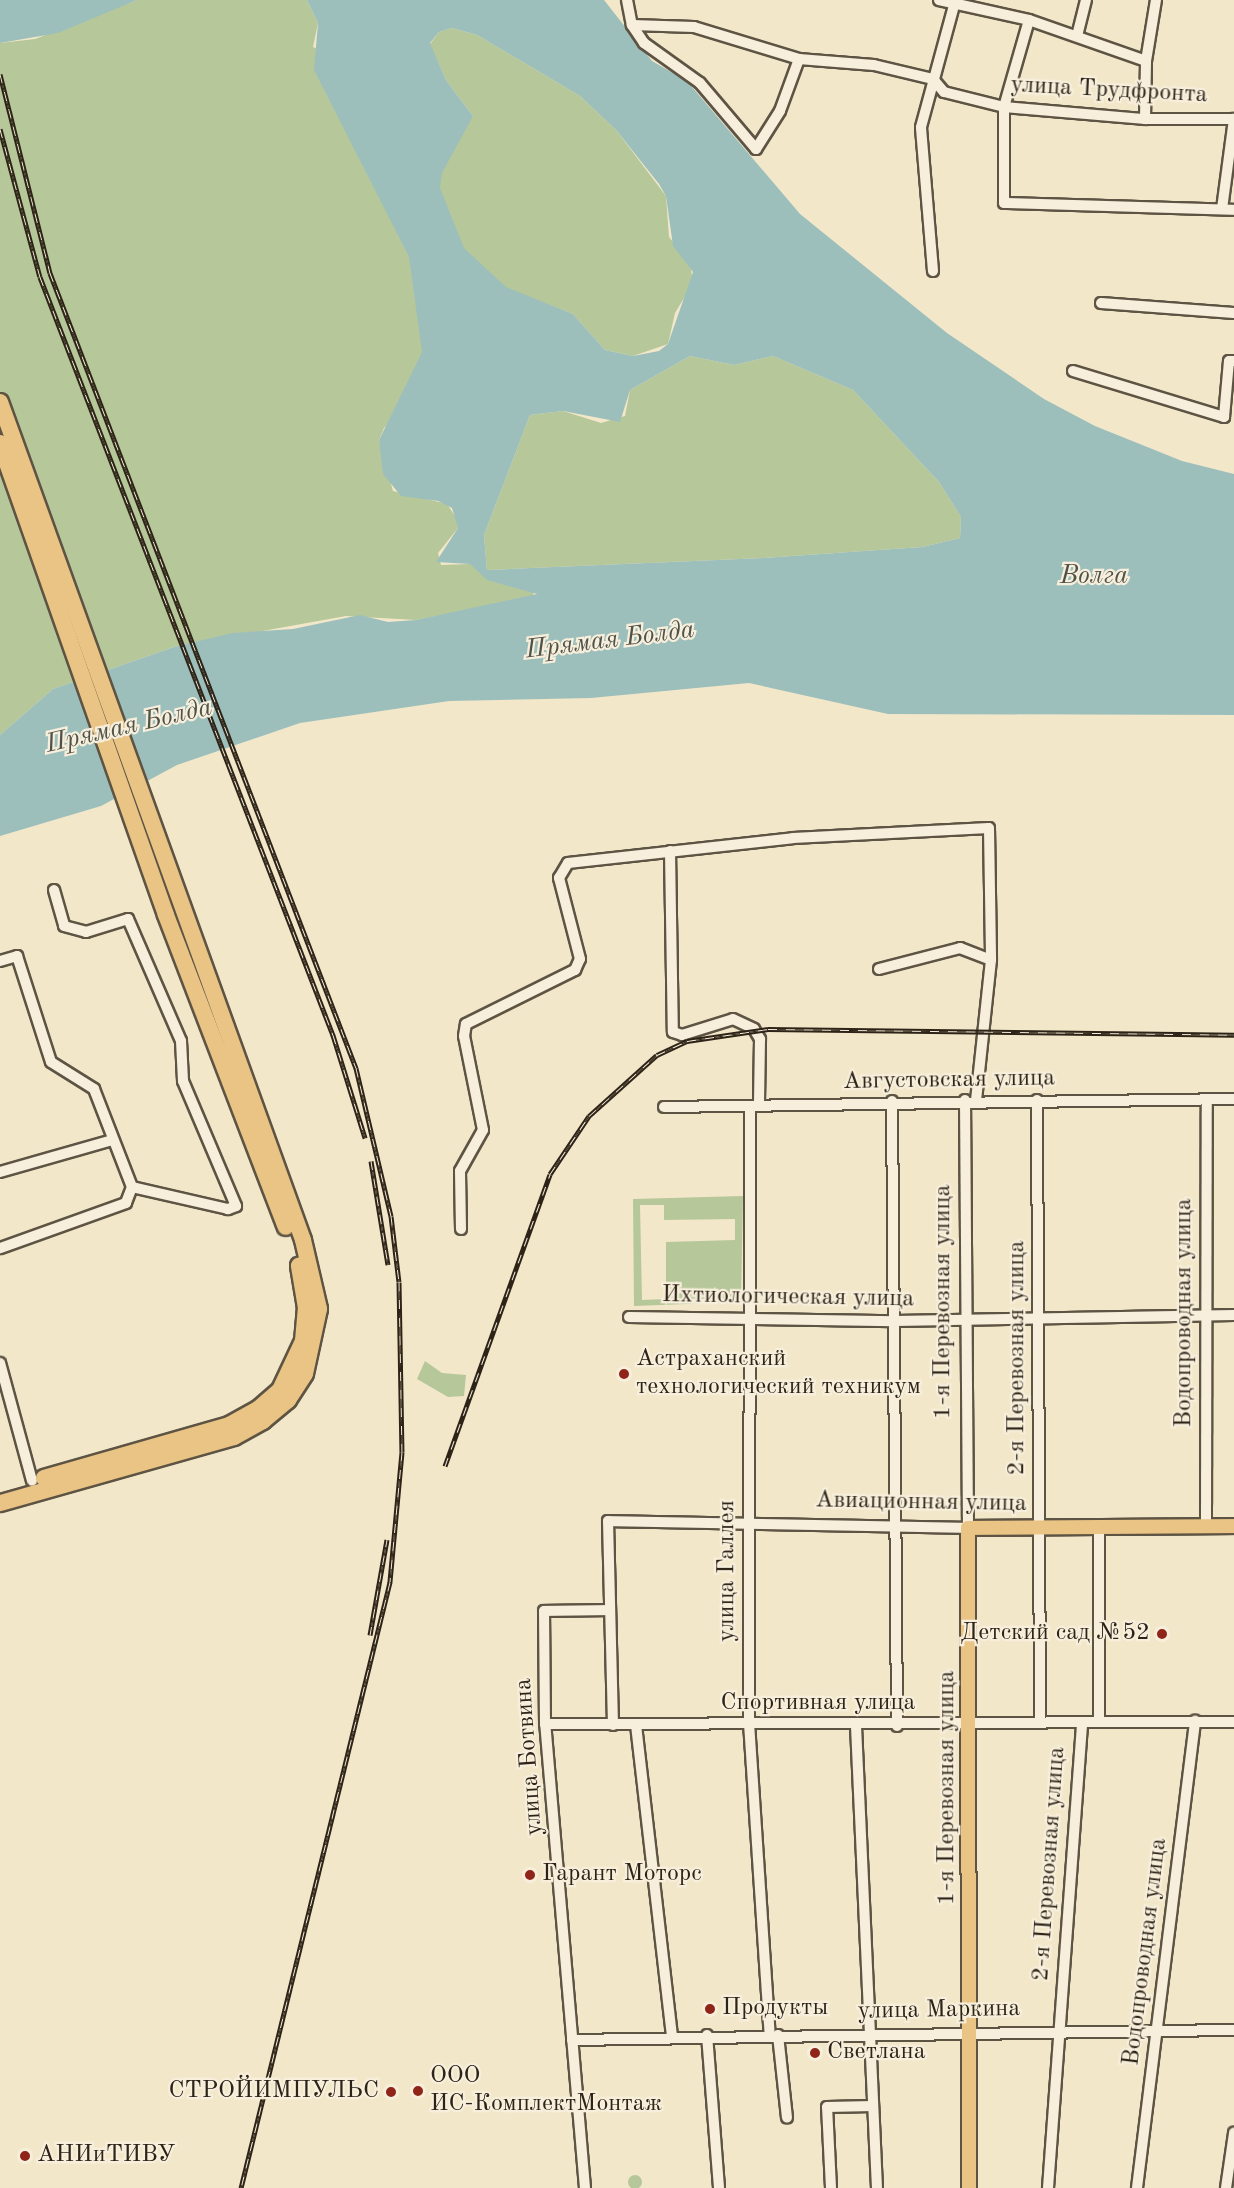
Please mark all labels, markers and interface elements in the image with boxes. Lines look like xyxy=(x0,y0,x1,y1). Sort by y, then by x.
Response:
street label: улица Трудфронта xyxy=(1010,71,1208,111)
water label: Волга xyxy=(1060,561,1128,593)
water label: Прямая Болда xyxy=(524,615,696,667)
water label: Прямая Болда xyxy=(43,693,215,761)
street label: Августовская улица xyxy=(843,1065,1055,1097)
street label: 1-я Перевозная улица xyxy=(930,1185,958,1419)
street label: Водопроводная улица xyxy=(1171,1198,1199,1428)
street label: 2-я Перевозная улица xyxy=(1004,1241,1032,1475)
street label: Ихтиологическая улица xyxy=(662,1281,914,1315)
place label: Астраханский технологический техникум xyxy=(636,1346,921,1402)
marker: Астраханский технологический техникум xyxy=(617,1367,631,1381)
street label: Авиационная улица xyxy=(815,1487,1027,1519)
street label: улица Галлея xyxy=(714,1500,742,1642)
place label: Детский сад №52 xyxy=(961,1620,1150,1648)
marker: Детский сад №52 xyxy=(1155,1627,1169,1641)
street label: 1-я Перевозная улица xyxy=(934,1671,962,1905)
street label: улица Ботвина xyxy=(510,1677,550,1837)
street label: Спортивная улица xyxy=(721,1690,915,1718)
street label: 2-я Перевозная улица xyxy=(1027,1746,1073,1982)
street label: Водопроводная улица xyxy=(1118,1837,1174,2067)
place label: Гарант Моторс xyxy=(542,1861,702,1889)
marker: Гарант Моторс xyxy=(523,1868,537,1882)
place label: Продукты xyxy=(722,1995,828,2023)
street label: улица Маркина xyxy=(858,1995,1020,2027)
marker: Продукты xyxy=(703,2002,717,2016)
place label: Светлана xyxy=(827,2039,926,2067)
marker: Светлана xyxy=(808,2046,822,2060)
place label: ООО ИС-КомплектМонтаж xyxy=(430,2063,662,2119)
place label: СТРОЙИМПУЛЬС xyxy=(169,2078,379,2106)
marker: ООО ИС-КомплектМонтаж xyxy=(411,2084,425,2098)
marker: СТРОЙИМПУЛЬС xyxy=(384,2085,398,2099)
place label: АНИиТИВУ xyxy=(37,2142,176,2170)
marker: АНИиТИВУ xyxy=(18,2149,32,2163)

